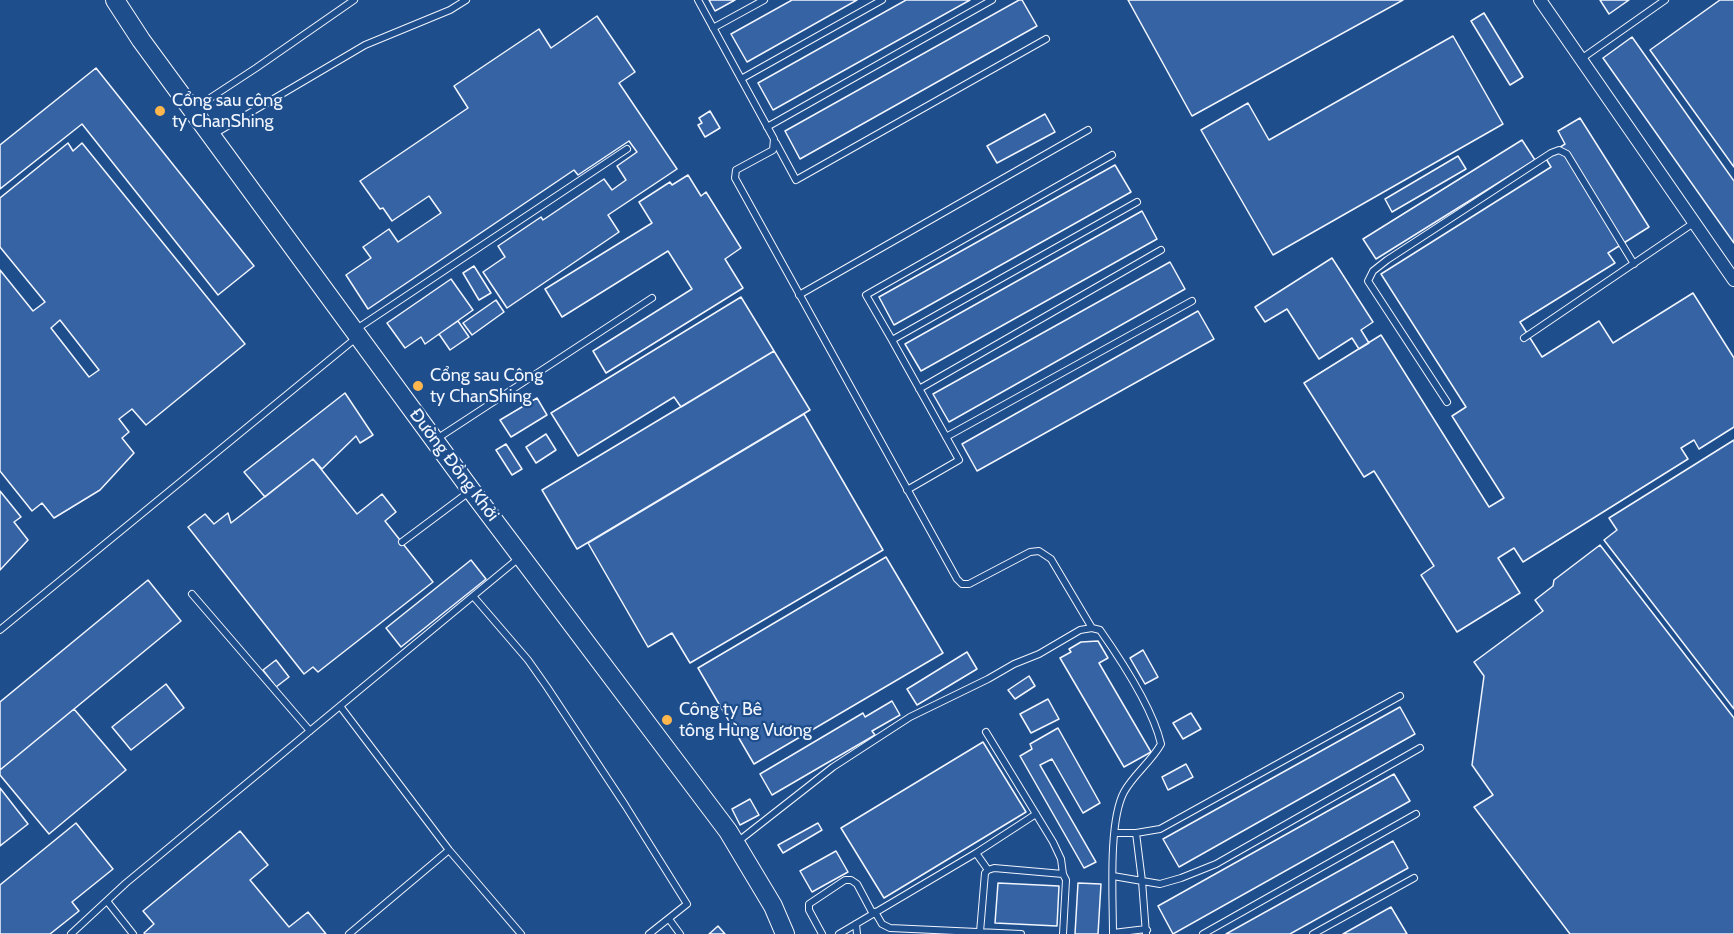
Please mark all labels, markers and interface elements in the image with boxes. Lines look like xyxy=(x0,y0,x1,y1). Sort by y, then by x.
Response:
place label: Cổng sau công ty ChanShing xyxy=(172,90,282,132)
marker: Cổng sau công ty ChanShing xyxy=(153,104,167,118)
place label: Cổng sau Công ty ChanShing xyxy=(430,365,543,407)
marker: Cổng sau Công ty ChanShing xyxy=(411,379,425,393)
street label: Đường Đồng Khởi xyxy=(405,404,503,526)
place label: Công ty Bê tông Hùng Vương xyxy=(679,699,812,742)
marker: Công ty Bê tông Hùng Vương xyxy=(660,713,674,727)

